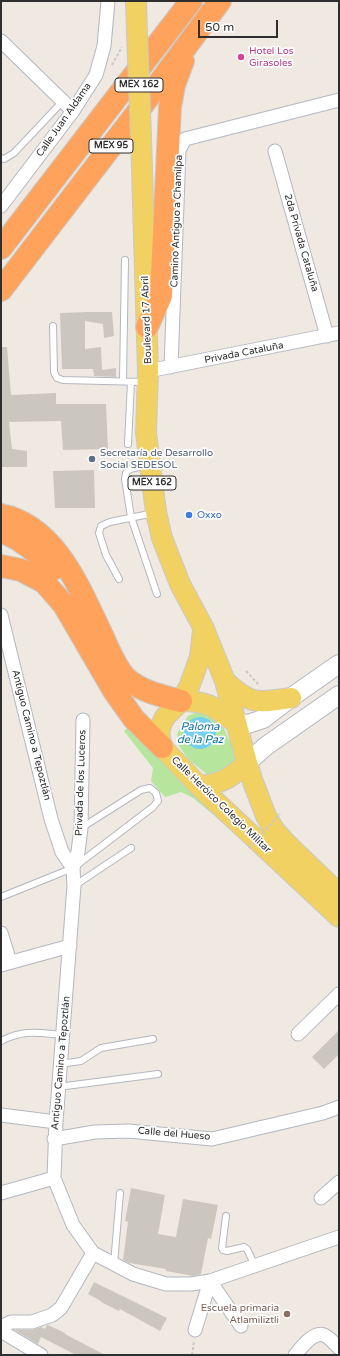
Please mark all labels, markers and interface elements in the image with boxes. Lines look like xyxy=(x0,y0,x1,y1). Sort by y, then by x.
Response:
scale bar xyxy=(200,12,280,38)
text: 50 m xyxy=(205,20,234,34)
place label: Hotel Los Girasoles xyxy=(249,45,294,68)
marker: Hotel Los Girasoles xyxy=(236,52,246,62)
road number: MEX 162 xyxy=(115,78,163,92)
street label: Calle Juan Aldama xyxy=(34,81,94,159)
road number: MEX 95 xyxy=(89,139,133,153)
street label: Camino Antiguo a Chamilpa xyxy=(169,154,185,288)
street label: 2da Privada Cataluña xyxy=(281,193,321,293)
street label: Boulevard 17 Abril xyxy=(139,276,155,364)
street label: Privada Cataluña xyxy=(203,339,285,367)
place label: Secretaría de Desarrollo Social SEDESOL xyxy=(100,447,213,470)
marker: Secretaría de Desarrollo Social SEDESOL xyxy=(87,454,97,464)
road number: MEX 162 xyxy=(128,476,176,490)
place label: Oxxo xyxy=(197,509,222,521)
marker: Oxxo xyxy=(184,510,194,520)
street label: Antiguo Camino a Tepoztlán xyxy=(9,668,53,802)
water label: Paloma de la Paz xyxy=(177,720,223,746)
street label: Privada de los Luceros xyxy=(73,730,89,836)
street label: Calle Heróico Colegio Militar xyxy=(169,754,273,856)
street label: Antiguo Camino a Tepoztlán xyxy=(49,995,73,1131)
street label: Calle del Hueso xyxy=(137,1125,211,1143)
place label: Escuela primaria Atlamiliztli xyxy=(201,1302,279,1326)
marker: Escuela primaria Atlamiliztli xyxy=(282,1309,292,1319)

